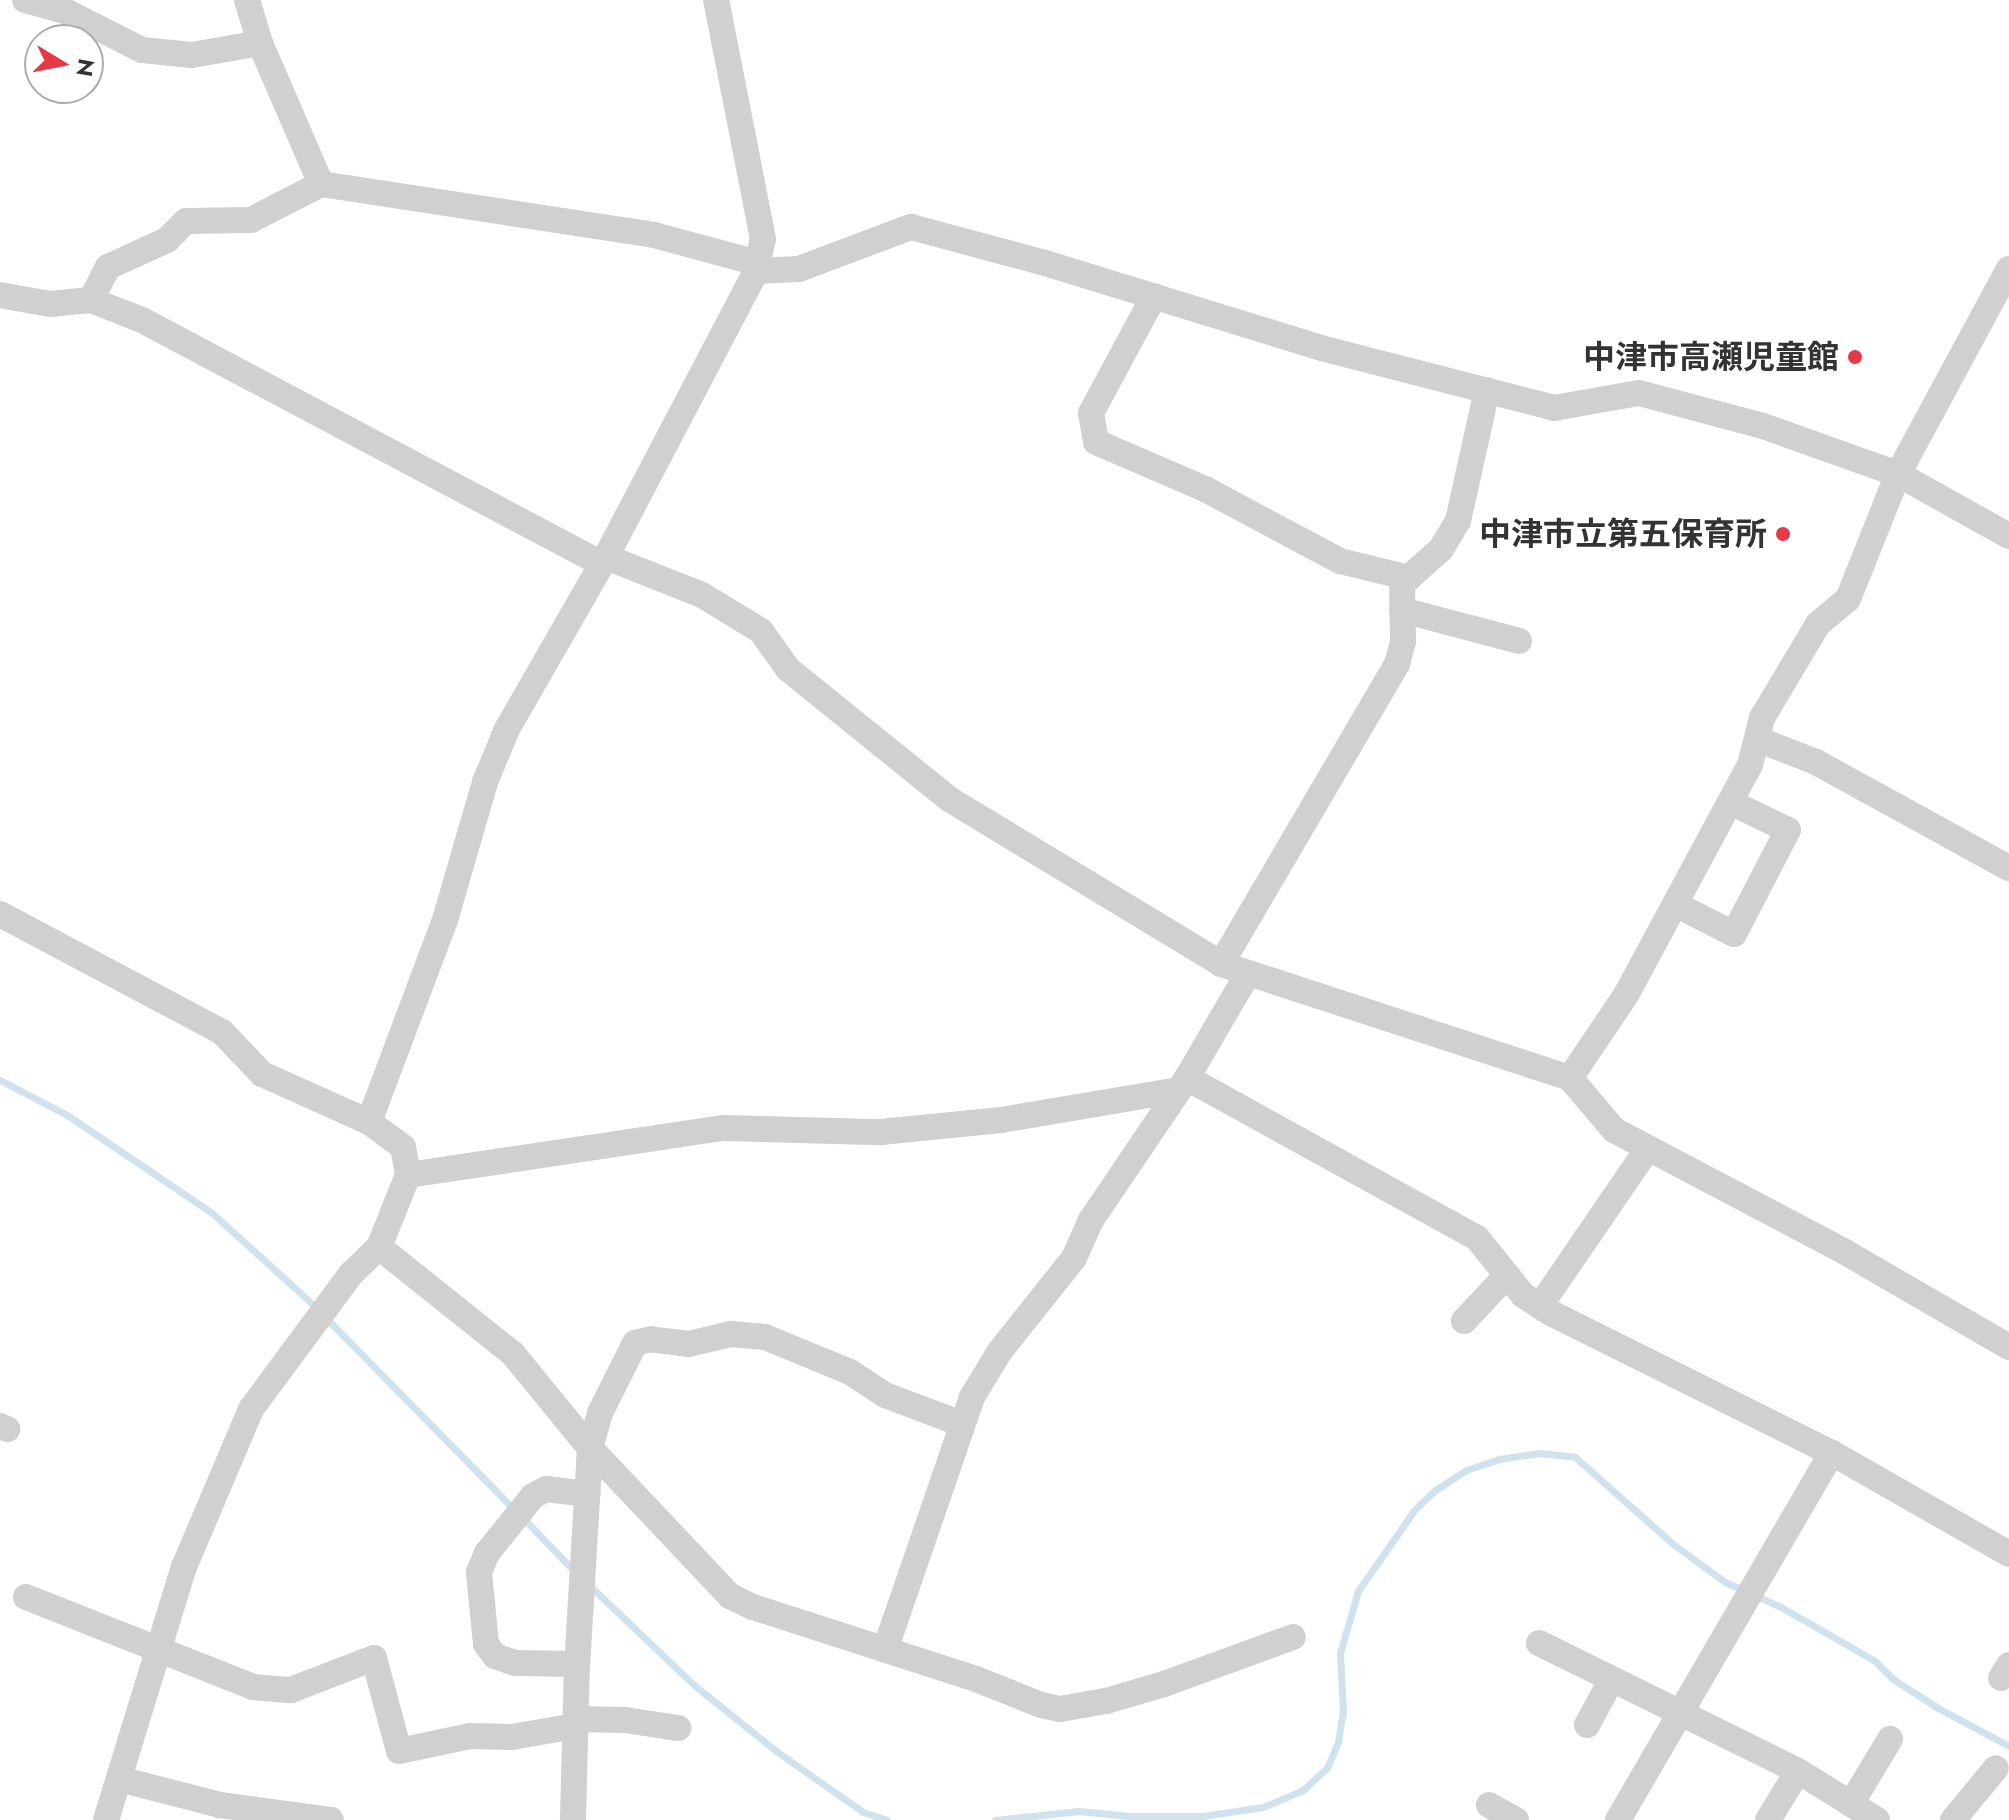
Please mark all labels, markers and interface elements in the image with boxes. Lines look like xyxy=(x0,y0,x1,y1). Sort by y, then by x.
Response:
north arrow xyxy=(24,24,104,104)
text: N xyxy=(68,56,103,79)
place label: 中津市高瀬児童館 xyxy=(1583,338,1839,376)
marker: 中津市高瀬児童館 xyxy=(1846,348,1864,366)
place label: 中津市立第五保育所 xyxy=(1479,515,1767,553)
marker: 中津市立第五保育所 xyxy=(1774,525,1792,543)

